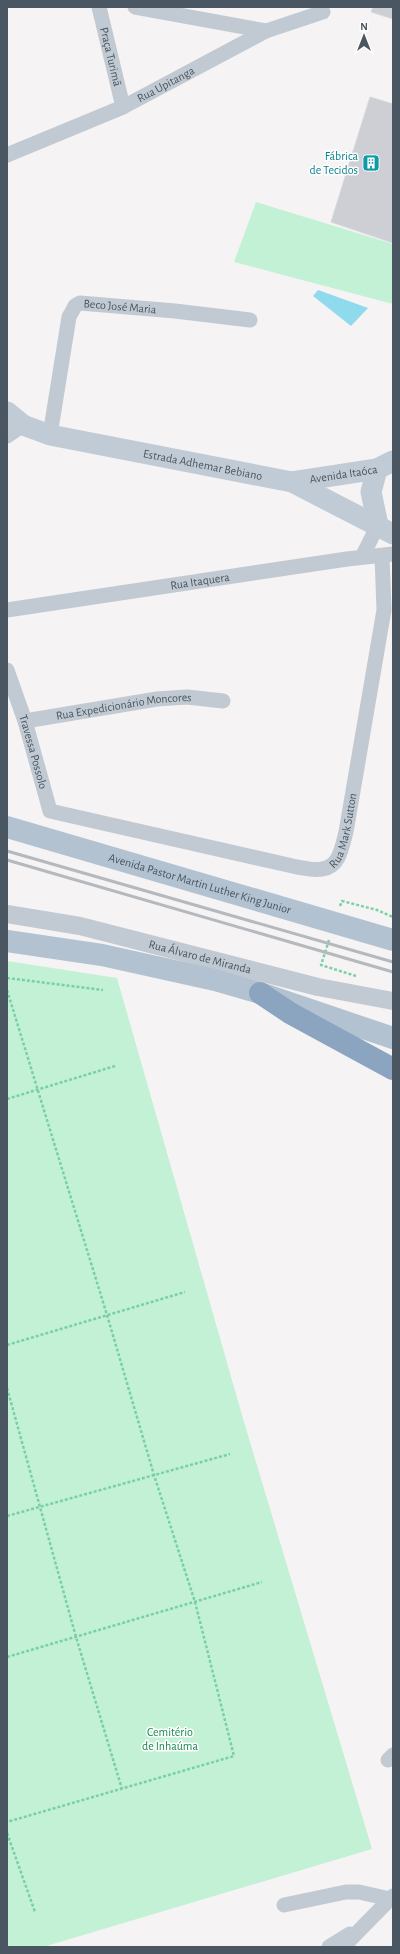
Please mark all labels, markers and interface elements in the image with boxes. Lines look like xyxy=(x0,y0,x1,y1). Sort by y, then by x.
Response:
north arrow xyxy=(344,16,384,56)
text: N xyxy=(360,21,368,32)
street label: Praça Turimã xyxy=(98,26,124,88)
street label: Rua Upitanga xyxy=(135,64,197,104)
place label: Fábrica de Tecidos xyxy=(310,150,358,176)
building icon: Fábrica de Tecidos xyxy=(361,153,381,173)
street label: Beco José Maria xyxy=(83,297,157,315)
street label: Estrada Adhemar Bebiano xyxy=(142,447,264,482)
street label: Avenida Itaóca xyxy=(309,463,379,485)
street label: Rua Itaquera xyxy=(169,571,231,591)
street label: Rua Expedicionário Moncores xyxy=(55,691,192,722)
street label: Travessa Possolo xyxy=(17,713,50,790)
street label: Rua Mark Sutton xyxy=(327,792,359,871)
street label: Avenida Pastor Martin Luther King Junior xyxy=(107,851,293,916)
street label: Rua Álvaro de Miranda xyxy=(148,938,253,976)
park label: Cemitério de Inhaúma xyxy=(142,1726,198,1752)

